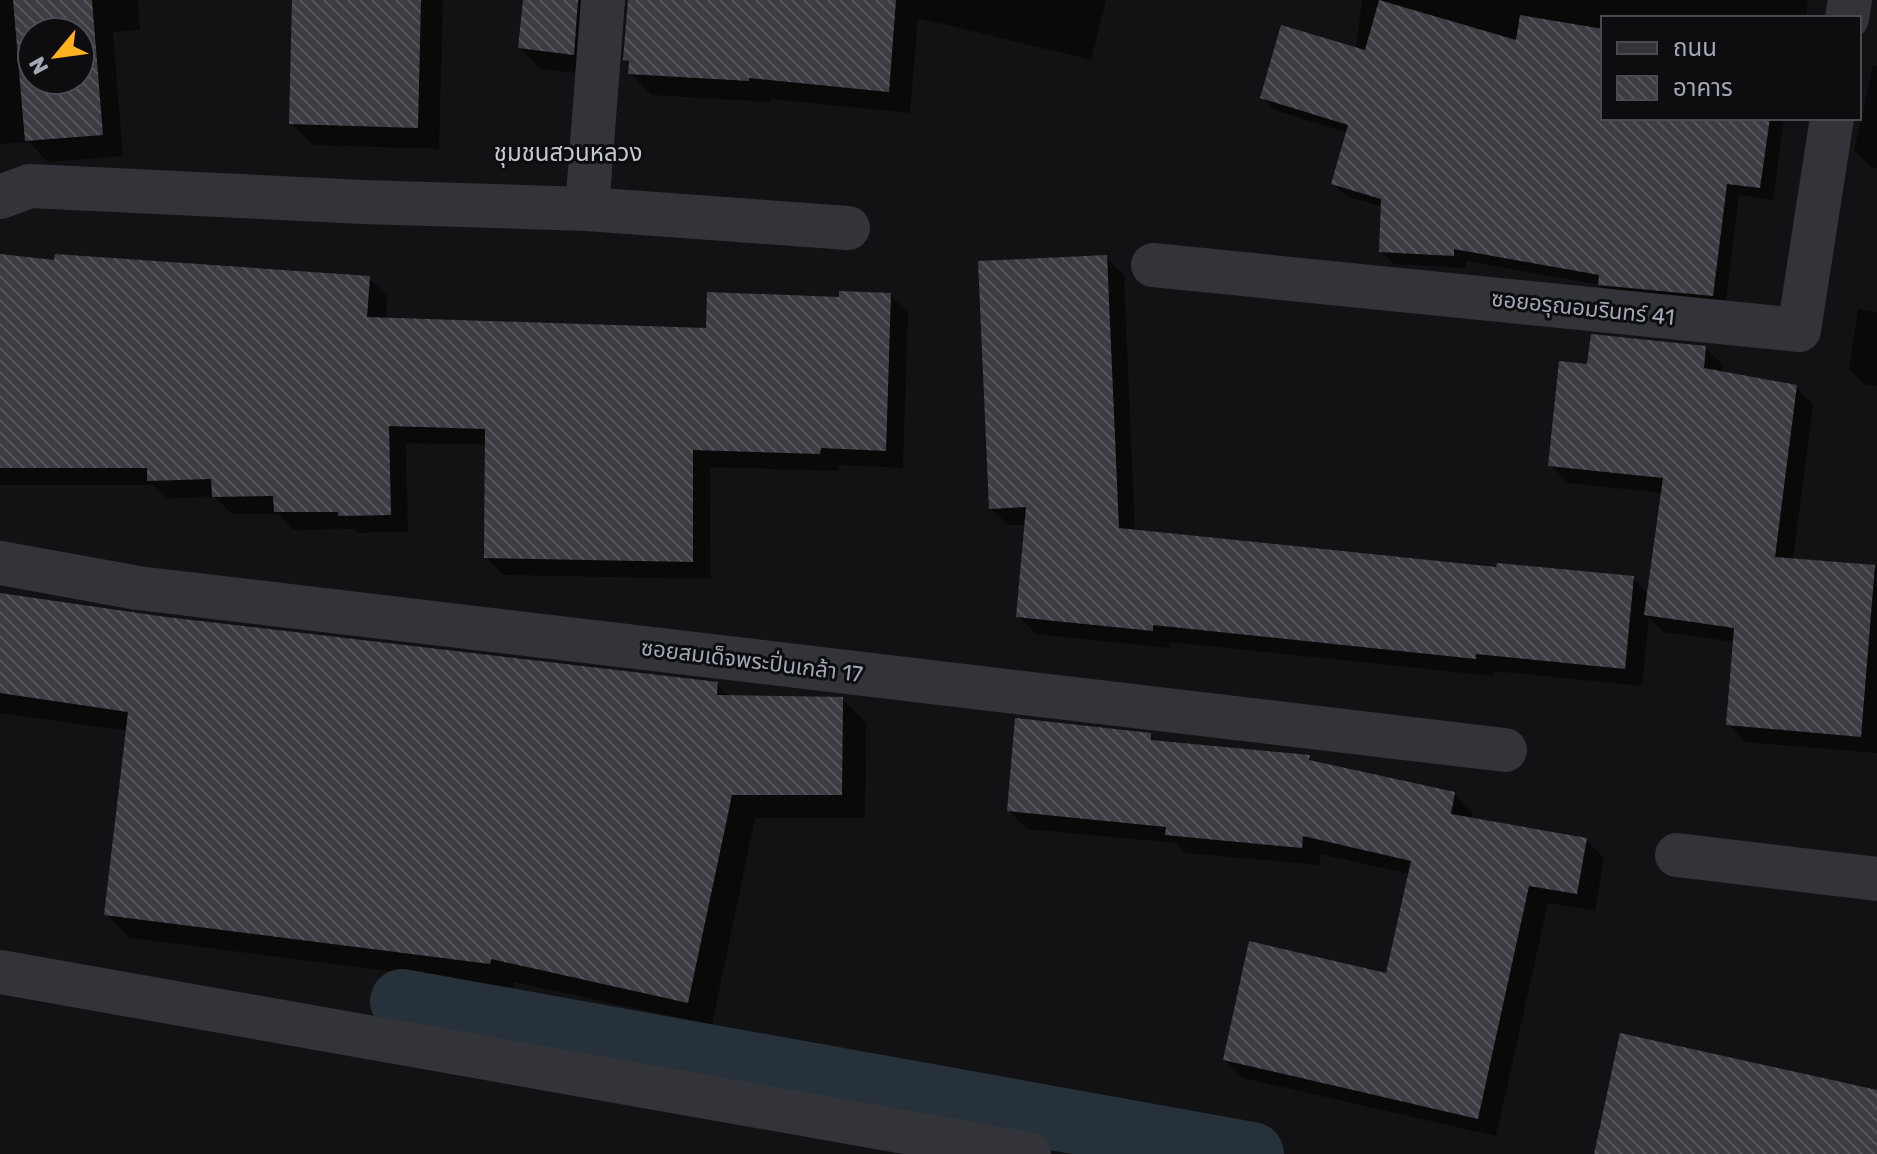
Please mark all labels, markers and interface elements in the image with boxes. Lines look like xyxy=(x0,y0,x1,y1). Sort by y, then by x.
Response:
north arrow xyxy=(16,16,96,96)
legend xyxy=(1601,16,1861,120)
text: ถนน xyxy=(1673,34,1717,62)
text: N xyxy=(23,52,55,79)
text: อาคาร xyxy=(1673,74,1733,102)
district label: ชุมชนสวนหลวง xyxy=(494,139,642,168)
street label: ซอยอรุณอมรินทร์ 41 xyxy=(1490,285,1676,331)
street label: ซอยสมเด็จพระปิ่นเกล้า 17 xyxy=(640,633,864,688)

